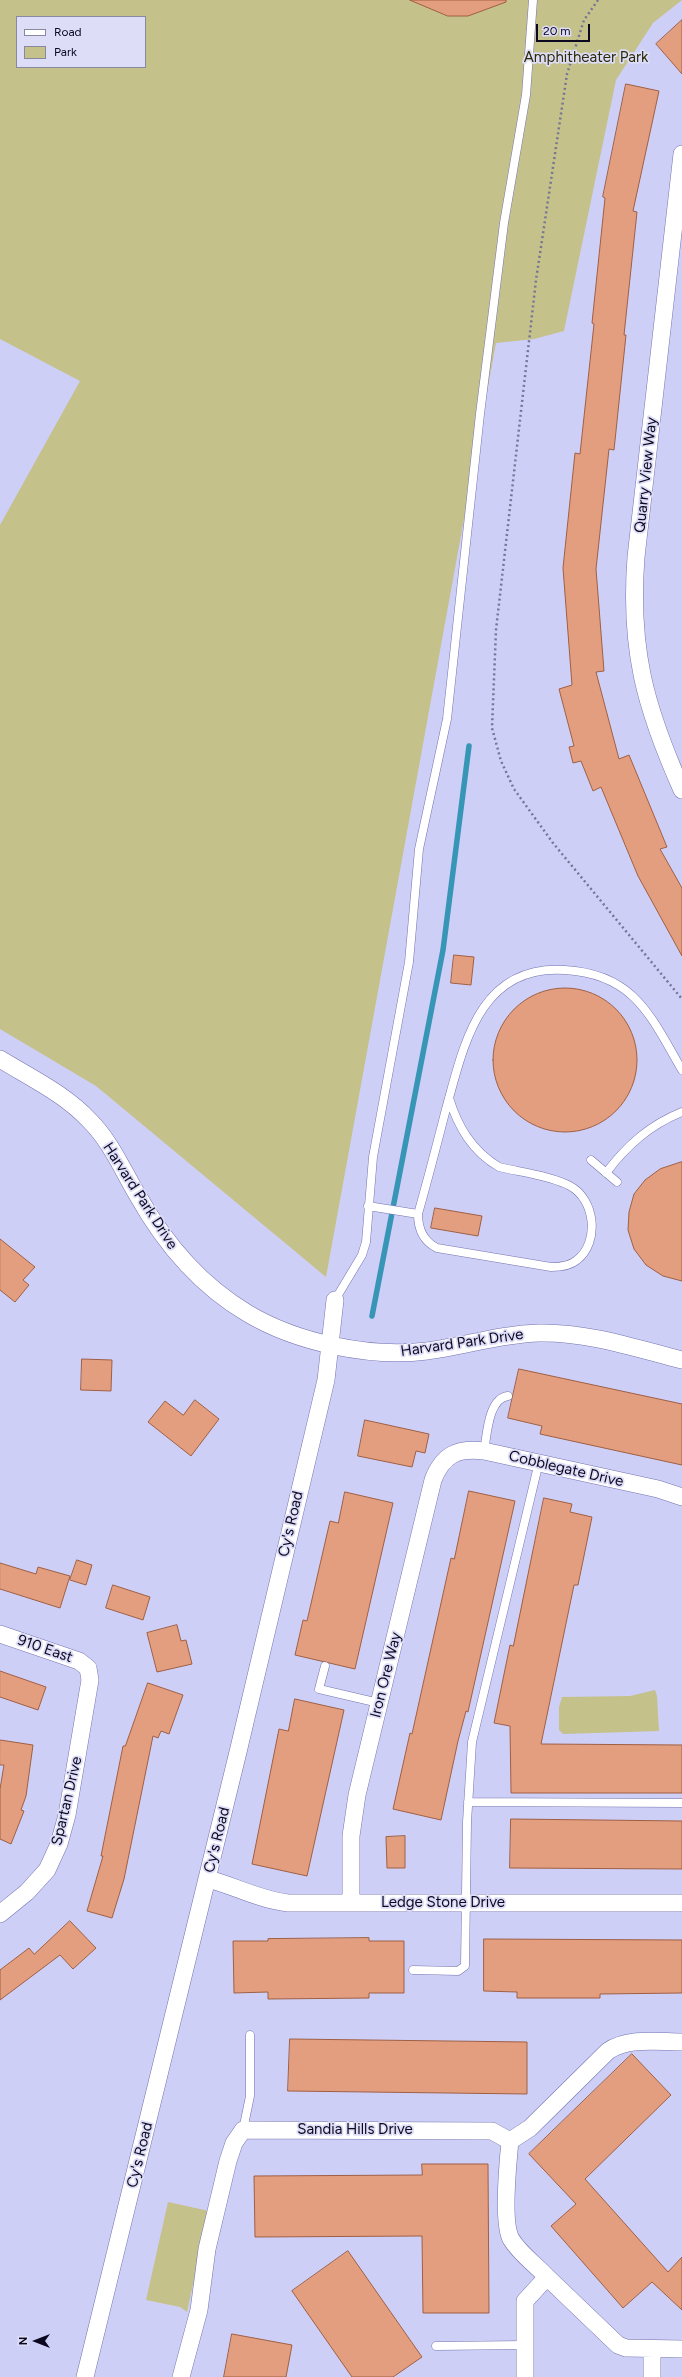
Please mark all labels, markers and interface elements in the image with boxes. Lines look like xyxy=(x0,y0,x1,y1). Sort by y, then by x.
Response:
legend xyxy=(16,16,146,68)
scale bar xyxy=(538,16,592,42)
text: 20 m xyxy=(543,24,571,38)
text: Road xyxy=(54,25,82,39)
text: Park xyxy=(54,45,77,59)
park label: Amphitheater Park xyxy=(524,49,648,67)
street label: Quarry View Way xyxy=(631,416,661,534)
street label: Harvard Park Drive xyxy=(99,1139,181,1253)
street label: Harvard Park Drive xyxy=(399,1325,525,1361)
street label: Cobblegate Drive xyxy=(507,1447,625,1491)
street label: Cy's Road xyxy=(275,1489,307,1559)
street label: Iron Ore Way xyxy=(367,1630,405,1720)
street label: 910 East xyxy=(15,1631,75,1667)
street label: Spartan Drive xyxy=(48,1755,86,1847)
street label: Cy's Road xyxy=(200,1805,234,1875)
street label: Ledge Stone Drive xyxy=(381,1894,505,1912)
street label: Cy's Road xyxy=(123,2120,157,2190)
street label: Sandia Hills Drive xyxy=(297,2121,413,2139)
north arrow xyxy=(16,2321,56,2361)
text: N xyxy=(17,2337,30,2345)

